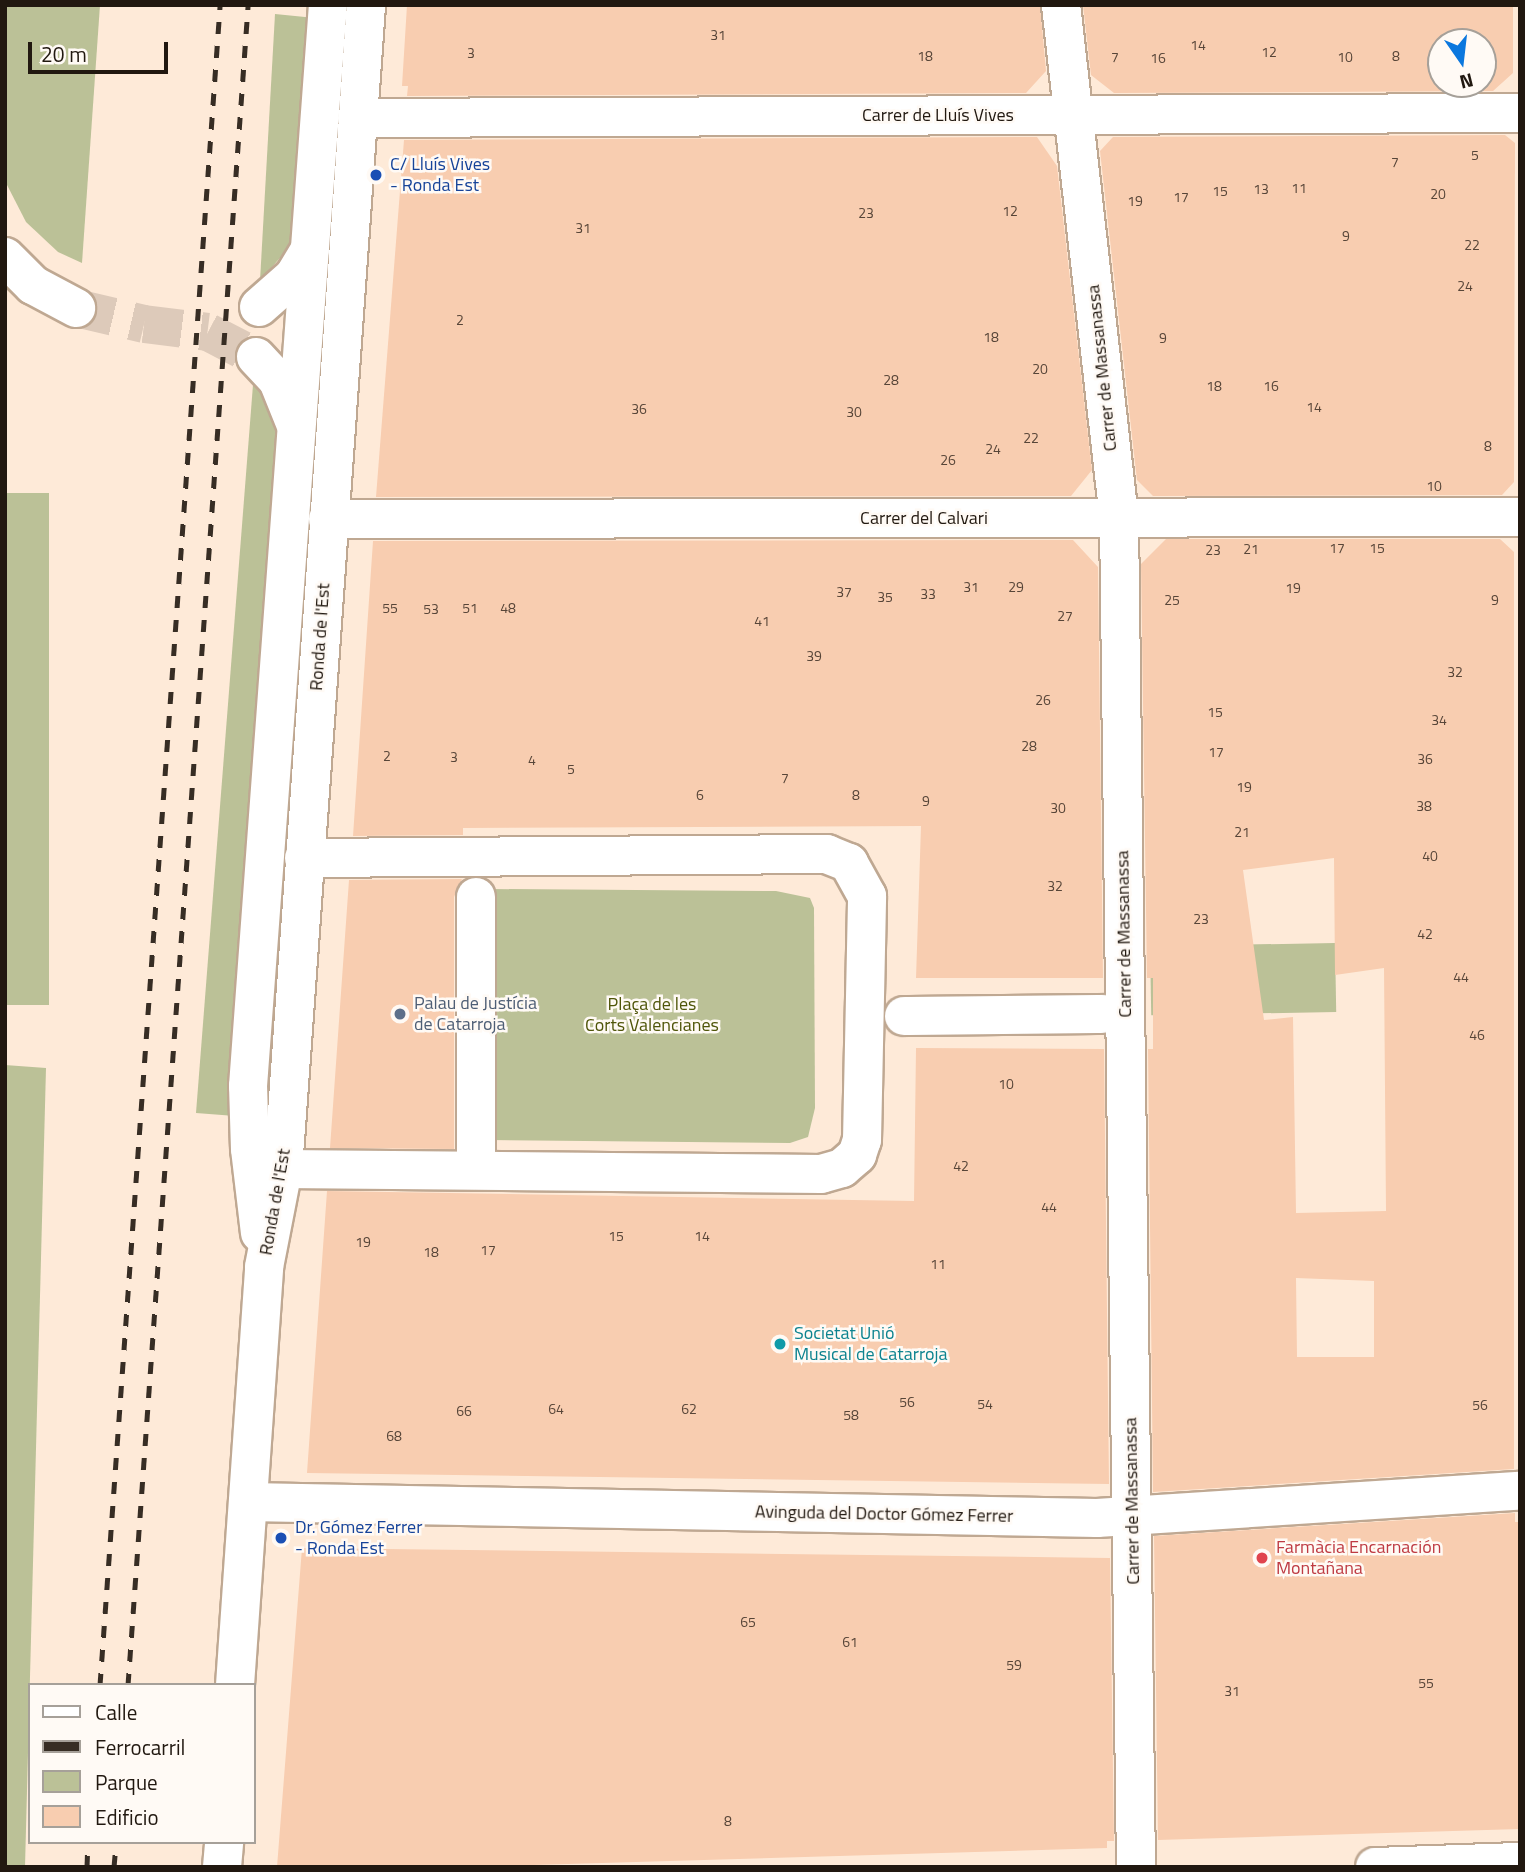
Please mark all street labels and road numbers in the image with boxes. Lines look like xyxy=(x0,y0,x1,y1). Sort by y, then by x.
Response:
street label: Carrer de Lluís Vives xyxy=(862,104,1014,126)
street label: Carrer de Massanassa xyxy=(1083,284,1121,452)
street label: Carrer del Calvari xyxy=(860,507,988,529)
street label: Ronda de l'Est xyxy=(305,583,335,691)
street label: Carrer de Massanassa xyxy=(1112,850,1136,1018)
street label: Ronda de l'Est xyxy=(255,1147,295,1257)
street label: Carrer de Massanassa xyxy=(1120,1417,1144,1585)
street label: Avinguda del Doctor Gómez Ferrer xyxy=(755,1501,1013,1527)

